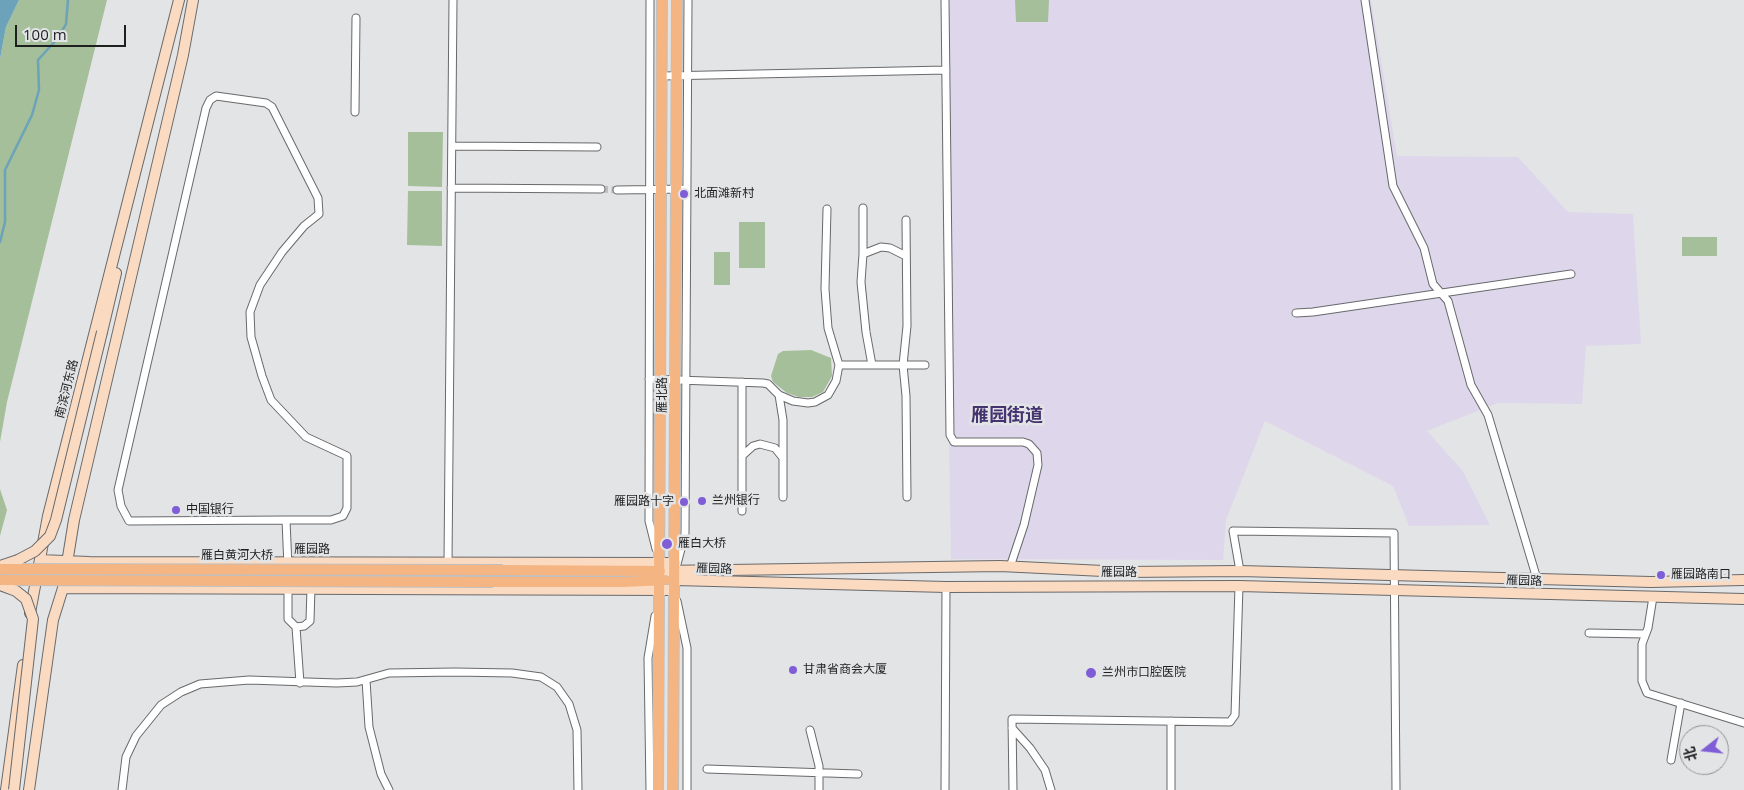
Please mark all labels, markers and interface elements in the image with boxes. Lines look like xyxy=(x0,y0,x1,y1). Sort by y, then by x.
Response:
scale bar xyxy=(18,15,129,47)
text: 100 m xyxy=(23,24,67,44)
place label: 北面滩新村 xyxy=(694,187,754,201)
marker: 北面滩新村 xyxy=(678,188,690,200)
street label: 南滨河东路 xyxy=(53,358,81,420)
street label: 雁北路 xyxy=(656,377,670,413)
district label: 雁园街道 xyxy=(971,405,1043,427)
place label: 兰州银行 xyxy=(712,494,760,508)
place label: 雁园路十字 xyxy=(614,495,674,509)
marker: 兰州银行 xyxy=(696,495,708,507)
marker: 雁园路十字 xyxy=(678,496,690,508)
place label: 中国银行 xyxy=(186,503,234,517)
marker: 中国银行 xyxy=(170,504,182,516)
marker: 雁白大桥 xyxy=(660,537,674,551)
place label: 雁白大桥 xyxy=(678,537,726,551)
street label: 雁园路 xyxy=(294,543,330,557)
street label: 雁白黄河大桥 xyxy=(201,549,273,563)
street label: 雁园路 xyxy=(696,561,732,577)
street label: 雁园路 xyxy=(1101,566,1137,580)
place label: 雁园路南口 xyxy=(1671,568,1731,582)
marker: 雁园路南口 xyxy=(1655,569,1667,581)
street label: 雁园路 xyxy=(1506,573,1542,589)
place label: 甘肃省商会大厦 xyxy=(803,663,887,677)
marker: 甘肃省商会大厦 xyxy=(787,664,799,676)
marker: 兰州市口腔医院 xyxy=(1084,666,1098,680)
place label: 兰州市口腔医院 xyxy=(1102,666,1186,680)
north arrow xyxy=(1679,725,1729,775)
text: 北 xyxy=(1679,745,1701,763)

